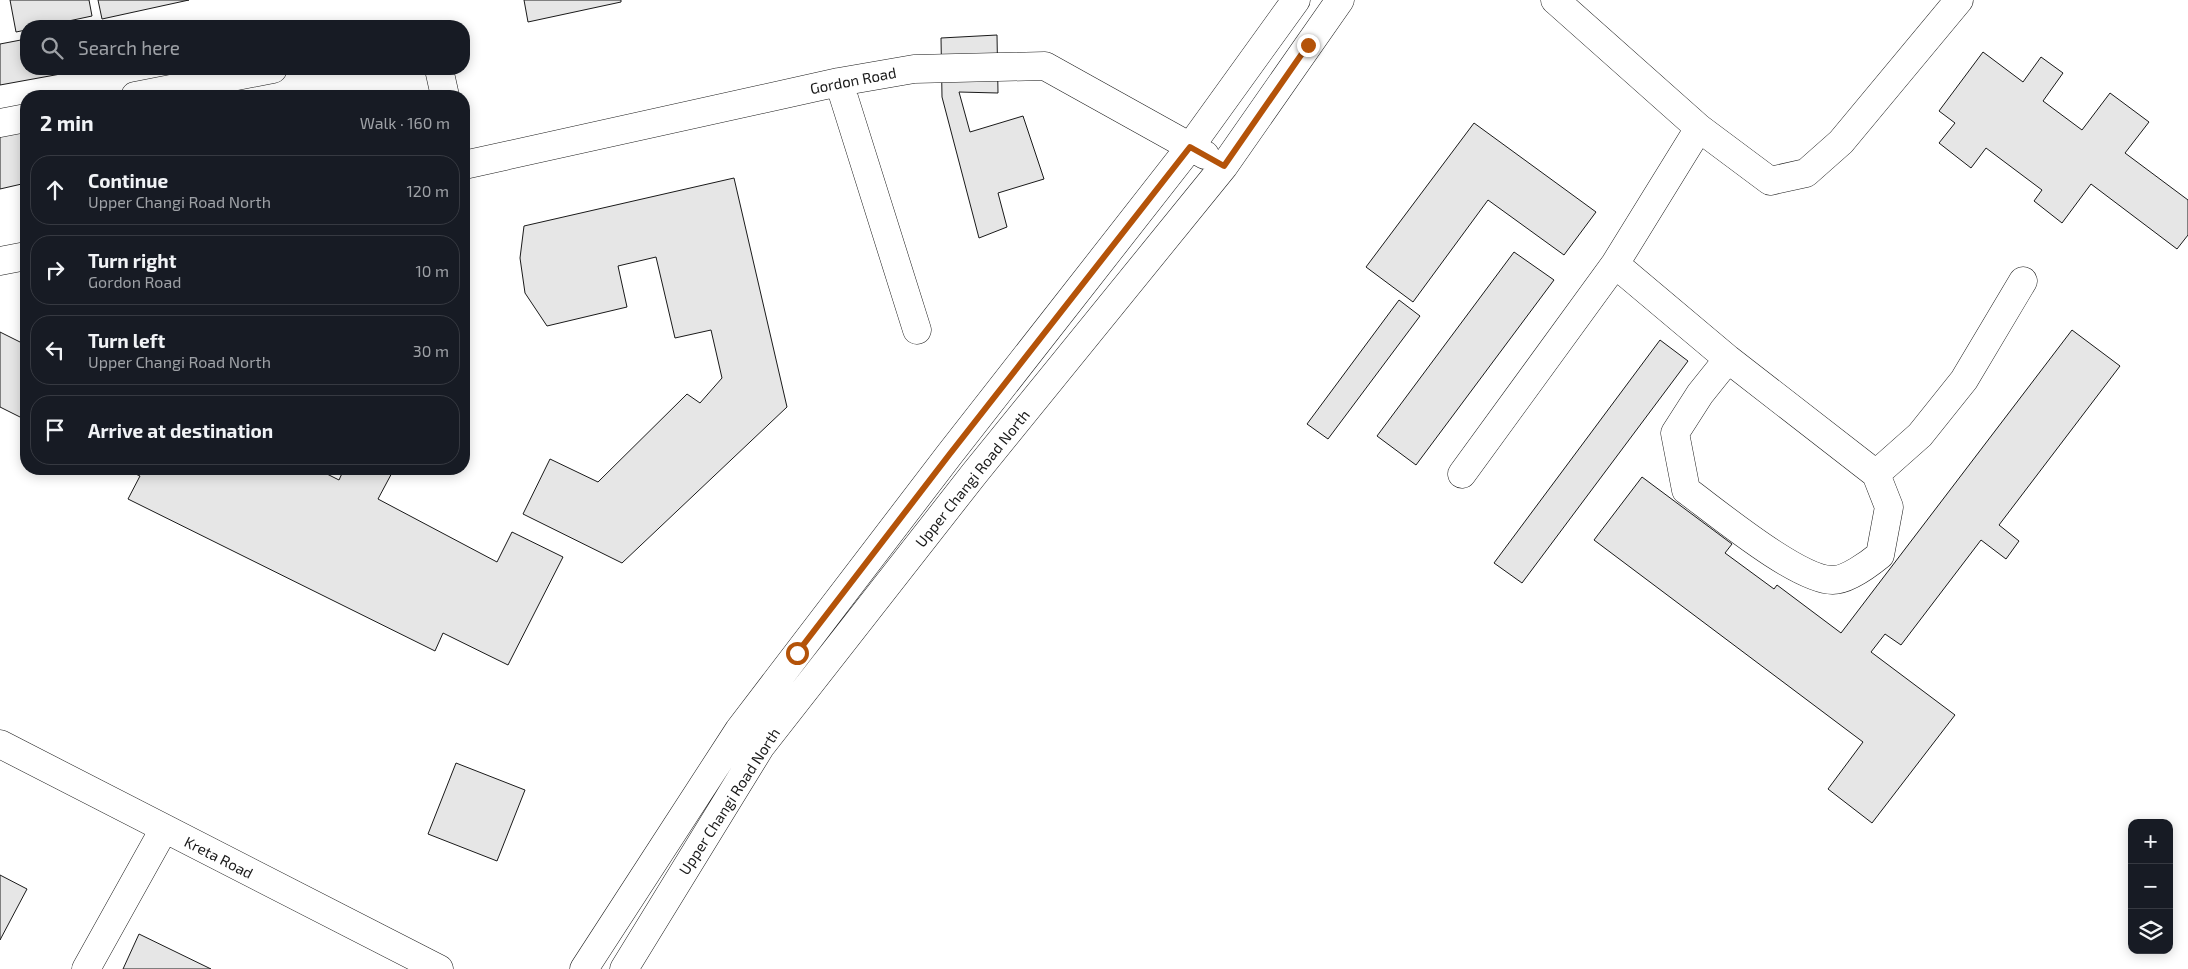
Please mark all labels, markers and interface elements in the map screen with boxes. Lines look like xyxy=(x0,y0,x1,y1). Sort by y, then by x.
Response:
search box xyxy=(20,20,470,75)
icon: search xyxy=(38,34,66,62)
route end xyxy=(1297,34,1320,57)
text: Search here xyxy=(78,36,180,59)
street label: Gordon Road xyxy=(808,63,898,97)
text: 2 min xyxy=(40,110,94,135)
text: Walk · 160 m xyxy=(360,113,450,132)
text: Continue xyxy=(88,169,168,192)
icon: ahead xyxy=(41,176,69,204)
text: 120 m xyxy=(406,181,449,200)
text: Upper Changi Road North xyxy=(88,192,271,211)
text: Turn right xyxy=(88,249,176,272)
icon: right xyxy=(41,256,69,284)
text: 10 m xyxy=(415,261,449,280)
text: Gordon Road xyxy=(88,272,181,291)
text: Turn left xyxy=(88,329,165,352)
icon: left xyxy=(41,336,69,364)
text: 30 m xyxy=(413,341,449,360)
text: Upper Changi Road North xyxy=(88,352,271,371)
street label: Upper Changi Road North xyxy=(911,406,1033,550)
icon: arrive xyxy=(41,416,69,444)
text: Arrive at destination xyxy=(88,419,273,442)
route start xyxy=(786,642,809,665)
street label: Upper Changi Road North xyxy=(675,724,783,878)
map controls xyxy=(2128,819,2173,954)
button: + xyxy=(2128,819,2173,864)
street label: Kreta Road xyxy=(182,832,256,882)
button: − xyxy=(2128,864,2173,909)
button: layers xyxy=(2128,909,2173,954)

